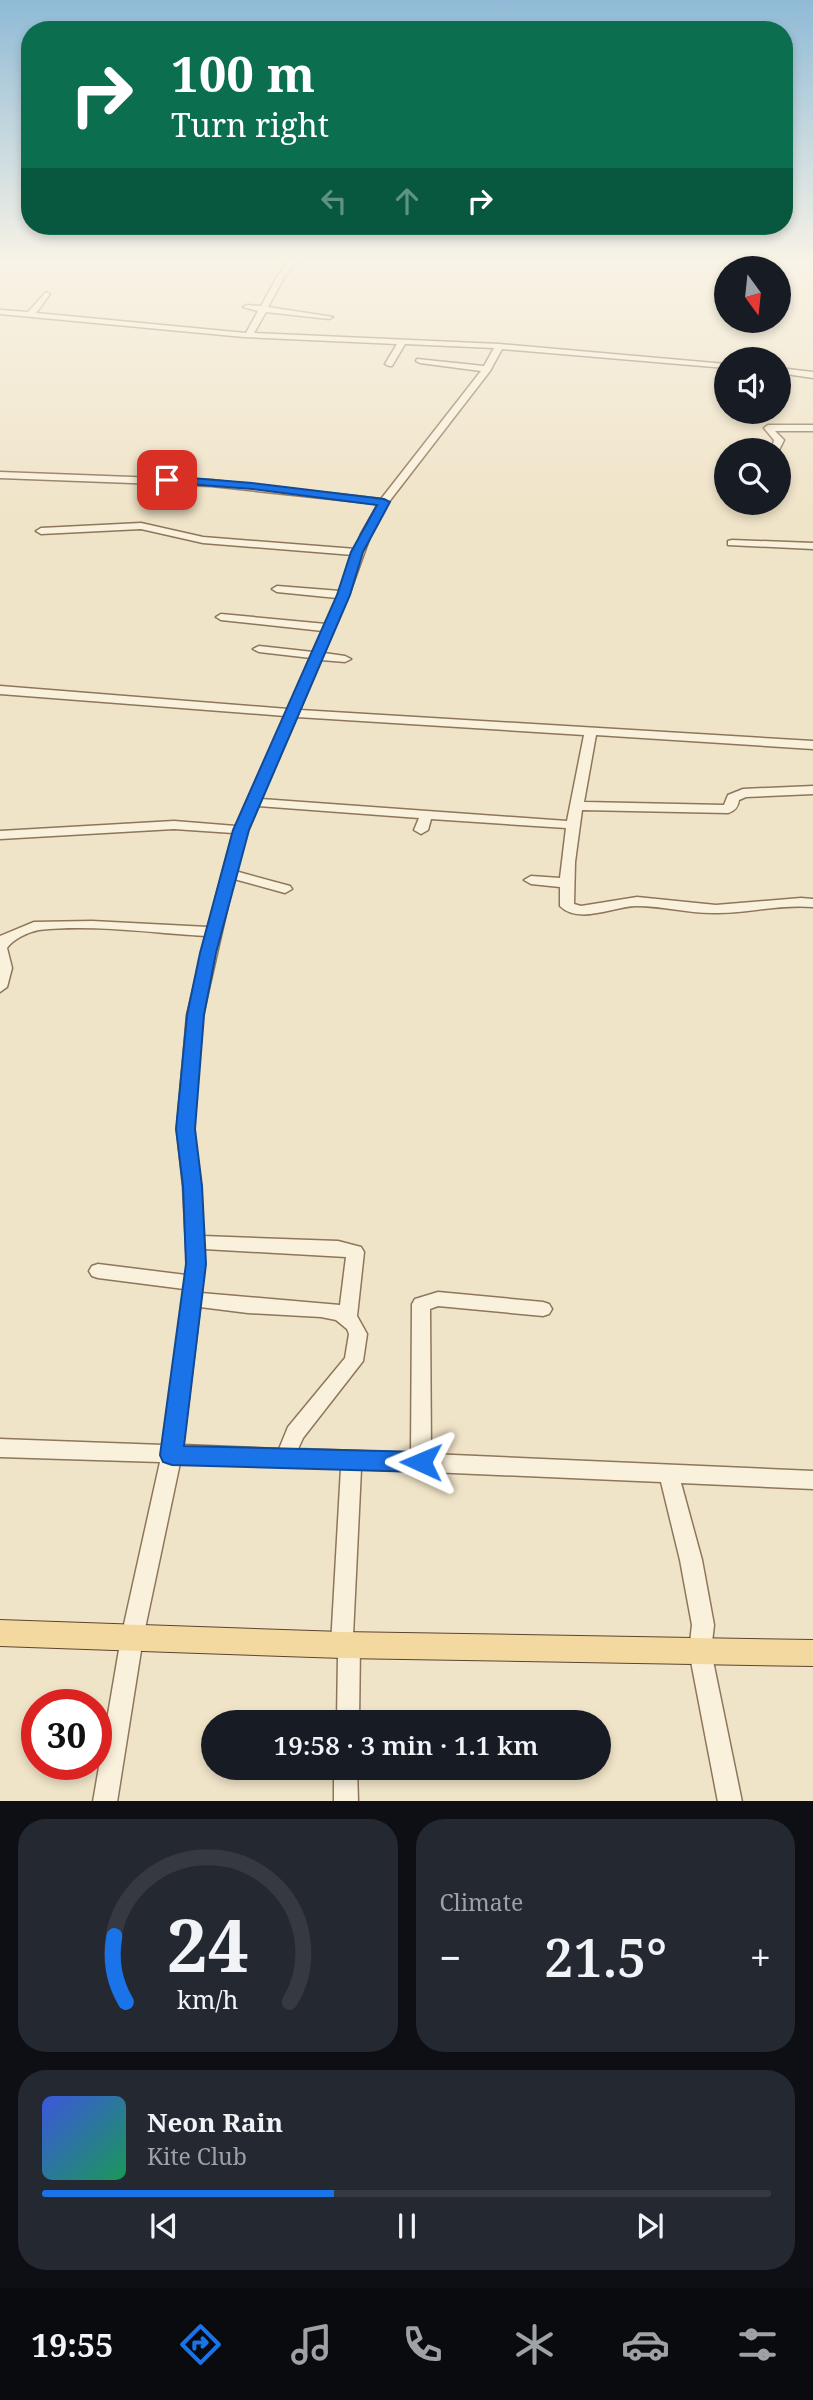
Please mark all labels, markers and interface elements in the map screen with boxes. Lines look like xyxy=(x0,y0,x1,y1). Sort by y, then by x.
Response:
text: 100 m xyxy=(171,40,315,106)
icon: right xyxy=(56,49,147,140)
text: Turn right xyxy=(171,103,329,146)
icon: left xyxy=(315,182,353,220)
icon: ahead xyxy=(388,182,426,220)
icon: right xyxy=(461,182,499,220)
north arrow xyxy=(714,256,791,332)
map controls xyxy=(714,256,791,515)
button: sound xyxy=(714,347,791,424)
button: search xyxy=(714,438,791,515)
pin xyxy=(137,450,197,510)
icon: arrive xyxy=(148,461,186,499)
position arrow xyxy=(384,1425,458,1499)
speed limit sign: 30 xyxy=(21,1689,112,1780)
text: 19:58 · 3 min · 1.1 km xyxy=(274,1727,538,1763)
text: Climate xyxy=(440,1886,523,1918)
text: 24 xyxy=(167,1894,249,1993)
text: 21.5° xyxy=(544,1921,667,1992)
text: − xyxy=(440,1931,462,1983)
text: + xyxy=(750,1931,771,1983)
text: km/h xyxy=(177,1981,239,2015)
text: Neon Rain xyxy=(147,2104,283,2140)
text: Kite Club xyxy=(147,2140,247,2172)
icon: previous xyxy=(145,2207,183,2245)
icon: pause xyxy=(388,2207,426,2245)
icon: next xyxy=(631,2207,669,2245)
icon: directions xyxy=(176,2320,225,2369)
icon: music xyxy=(287,2320,336,2369)
icon: phone xyxy=(398,2320,447,2369)
icon: climate xyxy=(510,2320,559,2369)
icon: car xyxy=(621,2320,670,2369)
icon: filters xyxy=(733,2320,782,2369)
text: 19:55 xyxy=(31,2323,113,2366)

